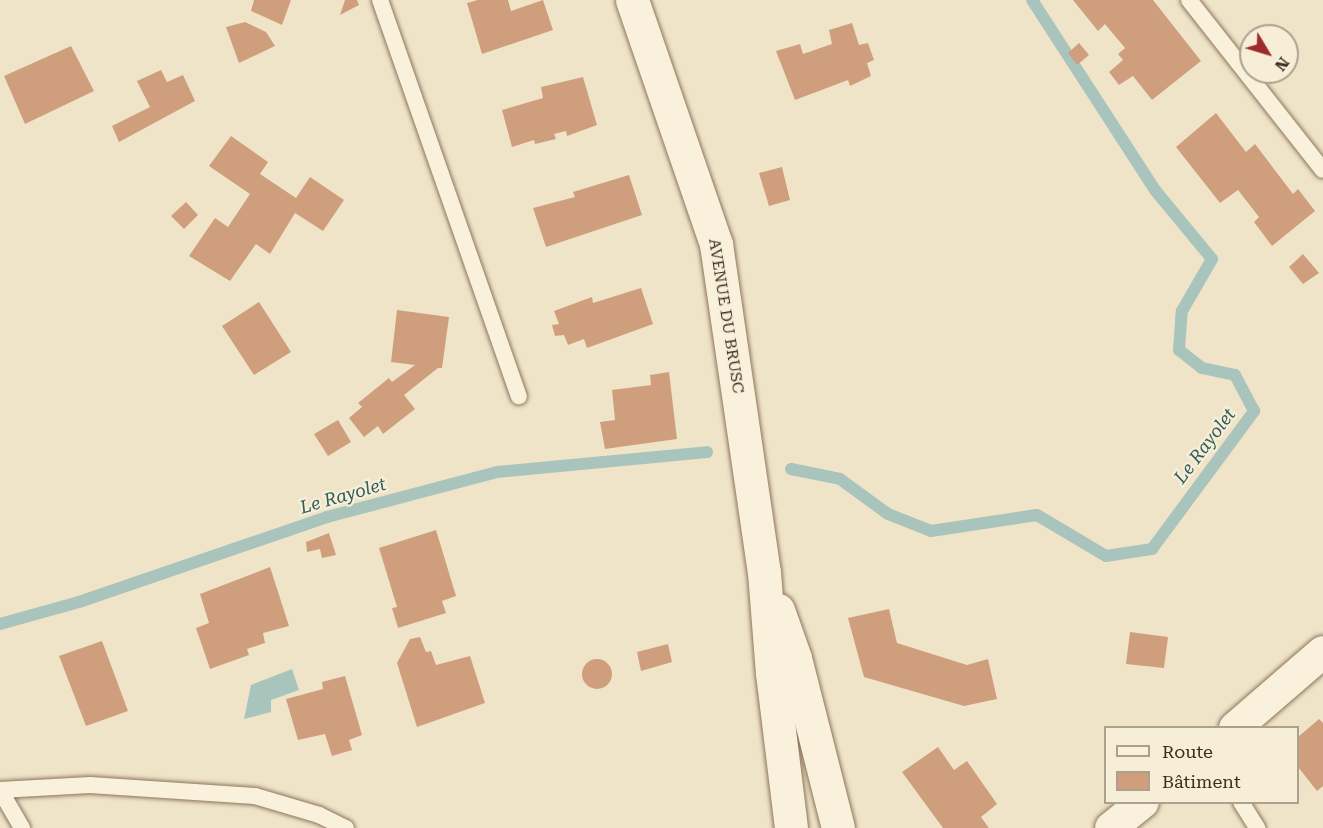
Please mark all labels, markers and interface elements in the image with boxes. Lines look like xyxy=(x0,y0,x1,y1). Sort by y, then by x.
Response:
north arrow xyxy=(1239,24,1299,84)
text: N xyxy=(1271,53,1293,75)
street label: AVENUE DU BRUSC xyxy=(704,237,748,395)
water label: Le Rayolet xyxy=(1170,404,1240,488)
water label: Le Rayolet xyxy=(297,473,389,519)
legend xyxy=(1104,726,1299,804)
text: Route xyxy=(1162,741,1213,762)
text: Bâtiment xyxy=(1162,771,1241,792)

